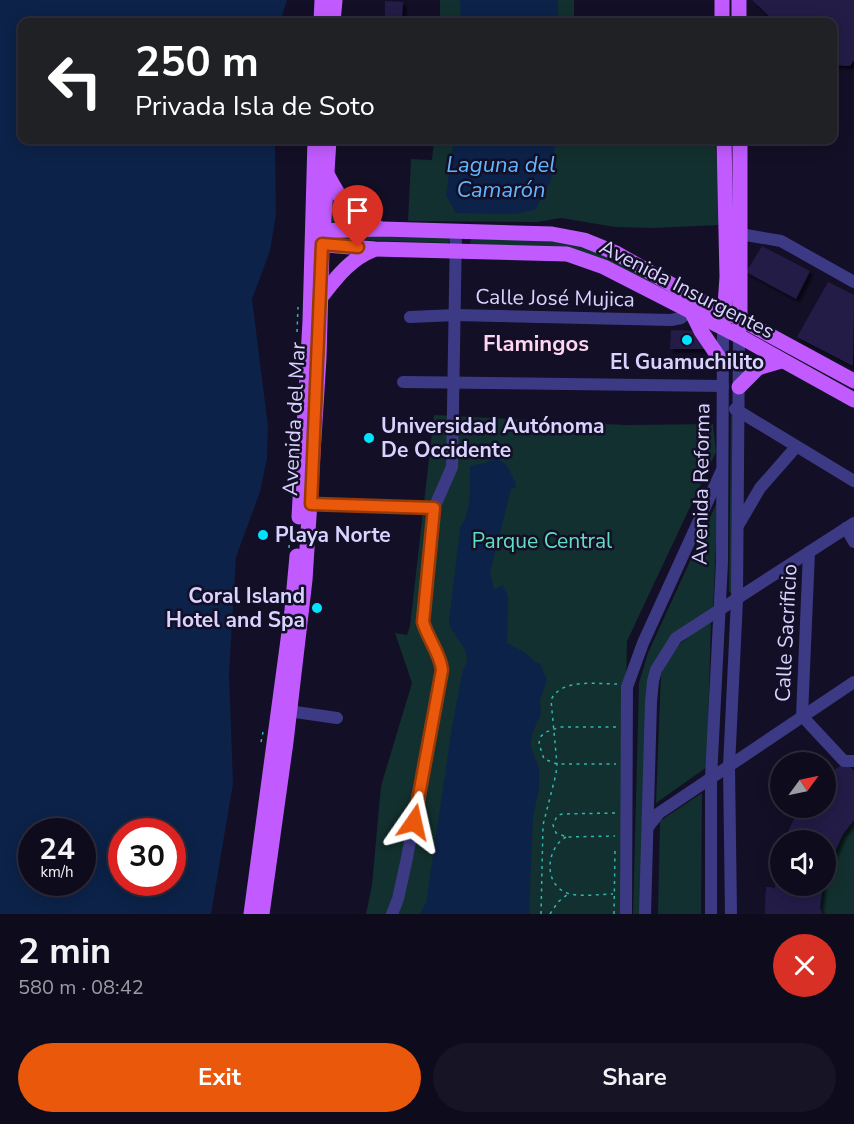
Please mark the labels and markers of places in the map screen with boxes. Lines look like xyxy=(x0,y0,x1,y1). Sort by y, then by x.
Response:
pin xyxy=(332,185,383,247)
marker: El Guamuchilito xyxy=(680,333,694,347)
place label: El Guamuchilito xyxy=(610,348,764,376)
place label: Universidad Autónoma De Occidente xyxy=(381,412,605,464)
marker: Universidad Autónoma De Occidente xyxy=(362,431,376,445)
place label: Playa Norte xyxy=(275,521,391,549)
marker: Playa Norte xyxy=(256,528,270,542)
place label: Coral Island Hotel and Spa xyxy=(166,582,305,634)
marker: Coral Island Hotel and Spa xyxy=(310,601,324,615)

